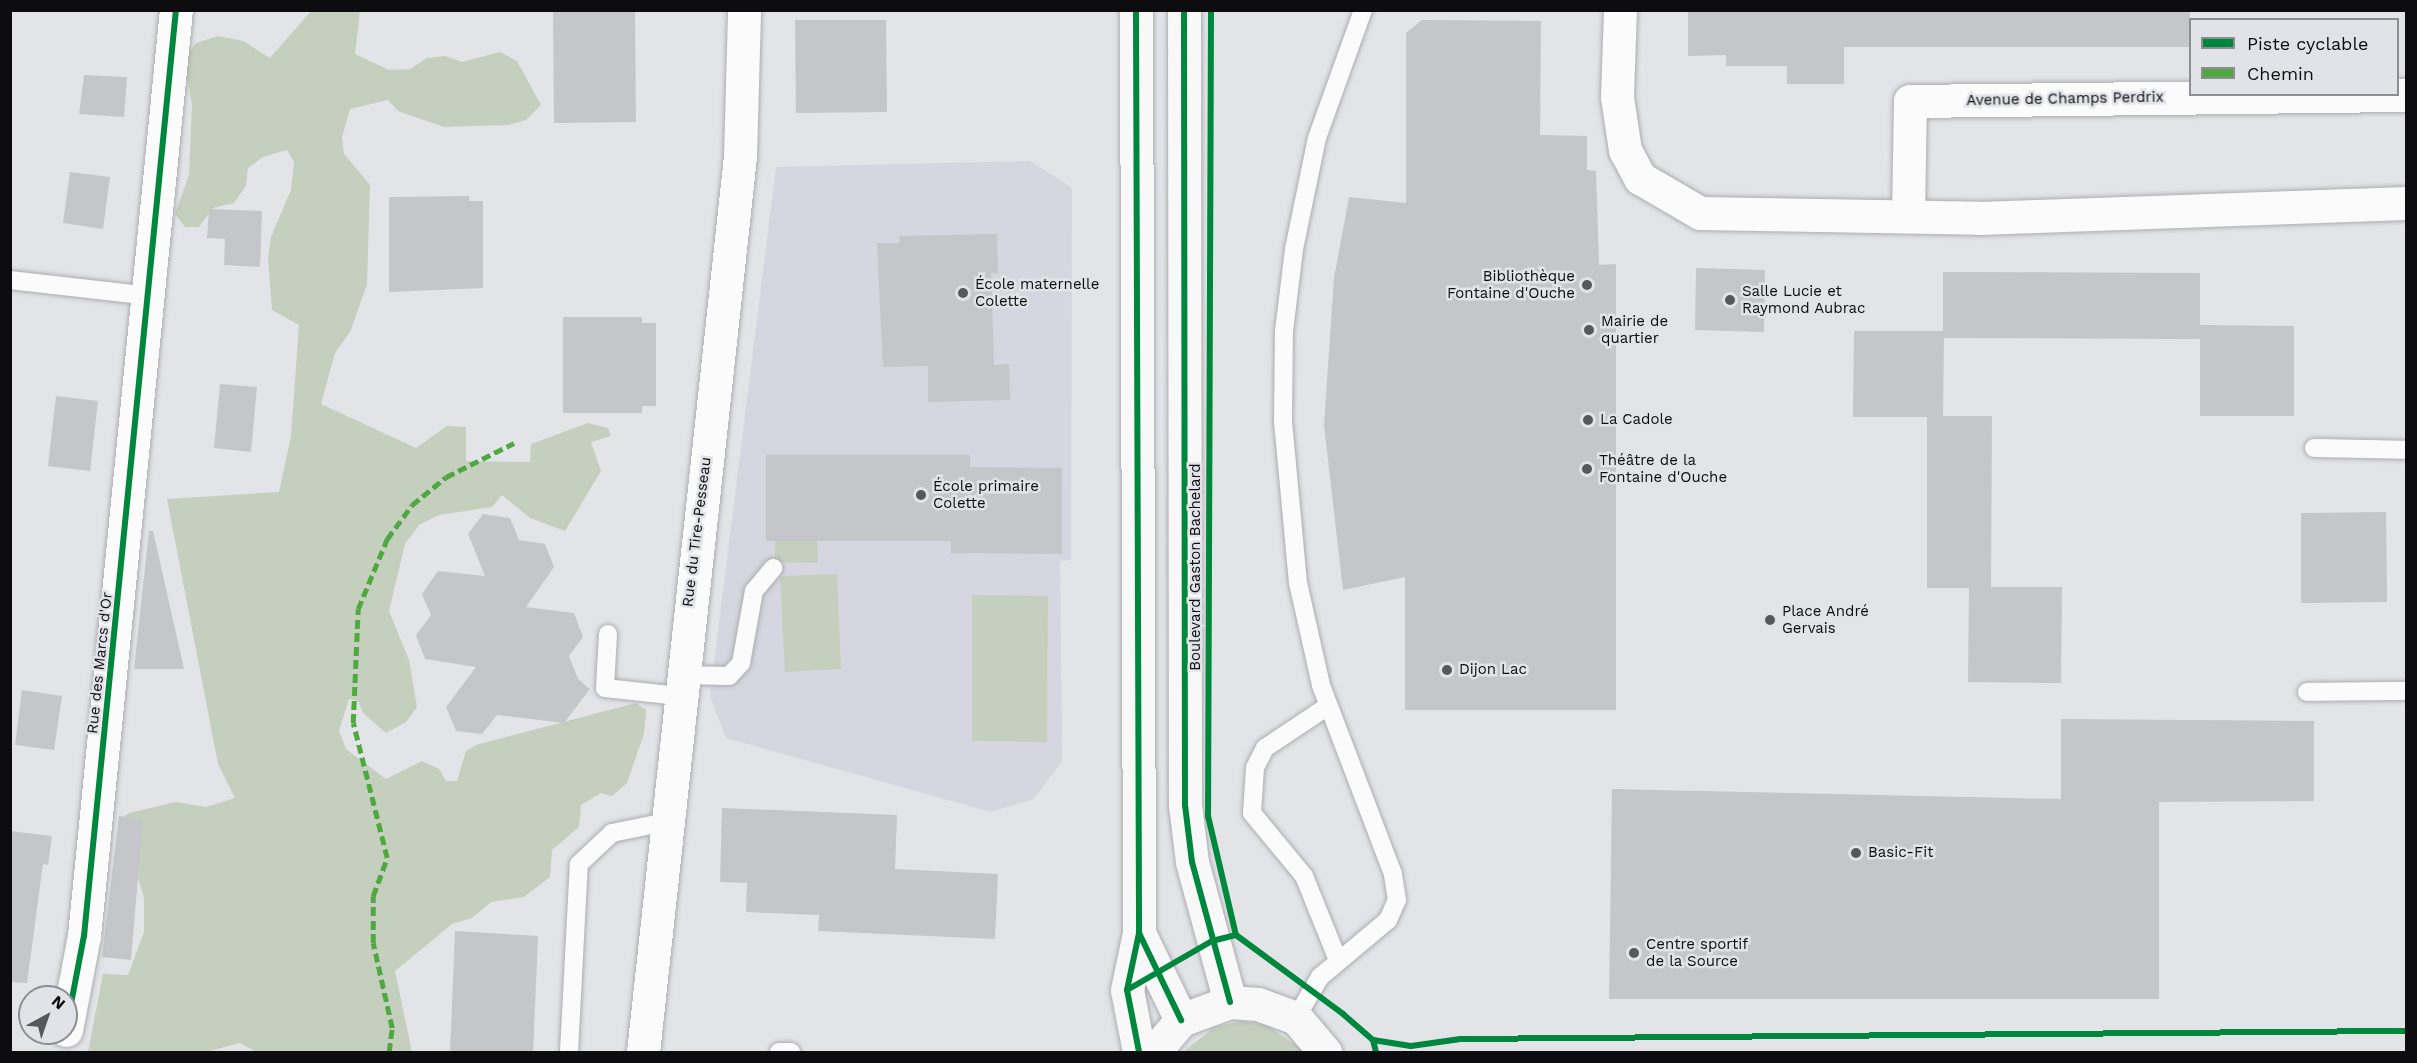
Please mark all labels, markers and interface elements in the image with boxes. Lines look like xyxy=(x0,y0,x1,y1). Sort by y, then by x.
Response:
legend xyxy=(2189,18,2399,96)
text: Piste cyclable xyxy=(2247,33,2368,54)
text: Chemin xyxy=(2247,63,2314,84)
street label: Avenue de Champs Perdrix xyxy=(1966,88,2164,110)
place label: Bibliothèque Fontaine d'Ouche xyxy=(1447,267,1575,302)
place label: École maternelle Colette xyxy=(975,275,1099,310)
marker: Bibliothèque Fontaine d'Ouche xyxy=(1580,278,1594,292)
place label: Salle Lucie et Raymond Aubrac xyxy=(1742,282,1866,317)
marker: École maternelle Colette xyxy=(956,286,970,300)
marker: Salle Lucie et Raymond Aubrac xyxy=(1723,293,1737,307)
place label: Mairie de quartier xyxy=(1601,312,1668,347)
marker: Mairie de quartier xyxy=(1582,323,1596,337)
place label: La Cadole xyxy=(1600,411,1673,429)
marker: La Cadole xyxy=(1581,413,1595,427)
place label: Théâtre de la Fontaine d'Ouche xyxy=(1599,451,1727,486)
street label: Rue du Tire-Pesseau xyxy=(679,456,715,608)
marker: Théâtre de la Fontaine d'Ouche xyxy=(1580,462,1594,476)
street label: Boulevard Gaston Bachelard xyxy=(1187,463,1205,671)
place label: École primaire Colette xyxy=(933,477,1039,512)
marker: École primaire Colette xyxy=(914,488,928,502)
street label: Rue des Marcs d'Or xyxy=(84,591,116,735)
place label: Place André Gervais xyxy=(1782,602,1870,637)
marker: Place André Gervais xyxy=(1763,613,1777,627)
place label: Dijon Lac xyxy=(1459,661,1527,679)
marker: Dijon Lac xyxy=(1440,663,1454,677)
place label: Basic-Fit xyxy=(1868,844,1933,862)
marker: Basic-Fit xyxy=(1849,846,1863,860)
place label: Centre sportif de la Source xyxy=(1646,935,1748,970)
marker: Centre sportif de la Source xyxy=(1627,946,1641,960)
north arrow xyxy=(18,985,78,1045)
text: N xyxy=(48,991,69,1013)

